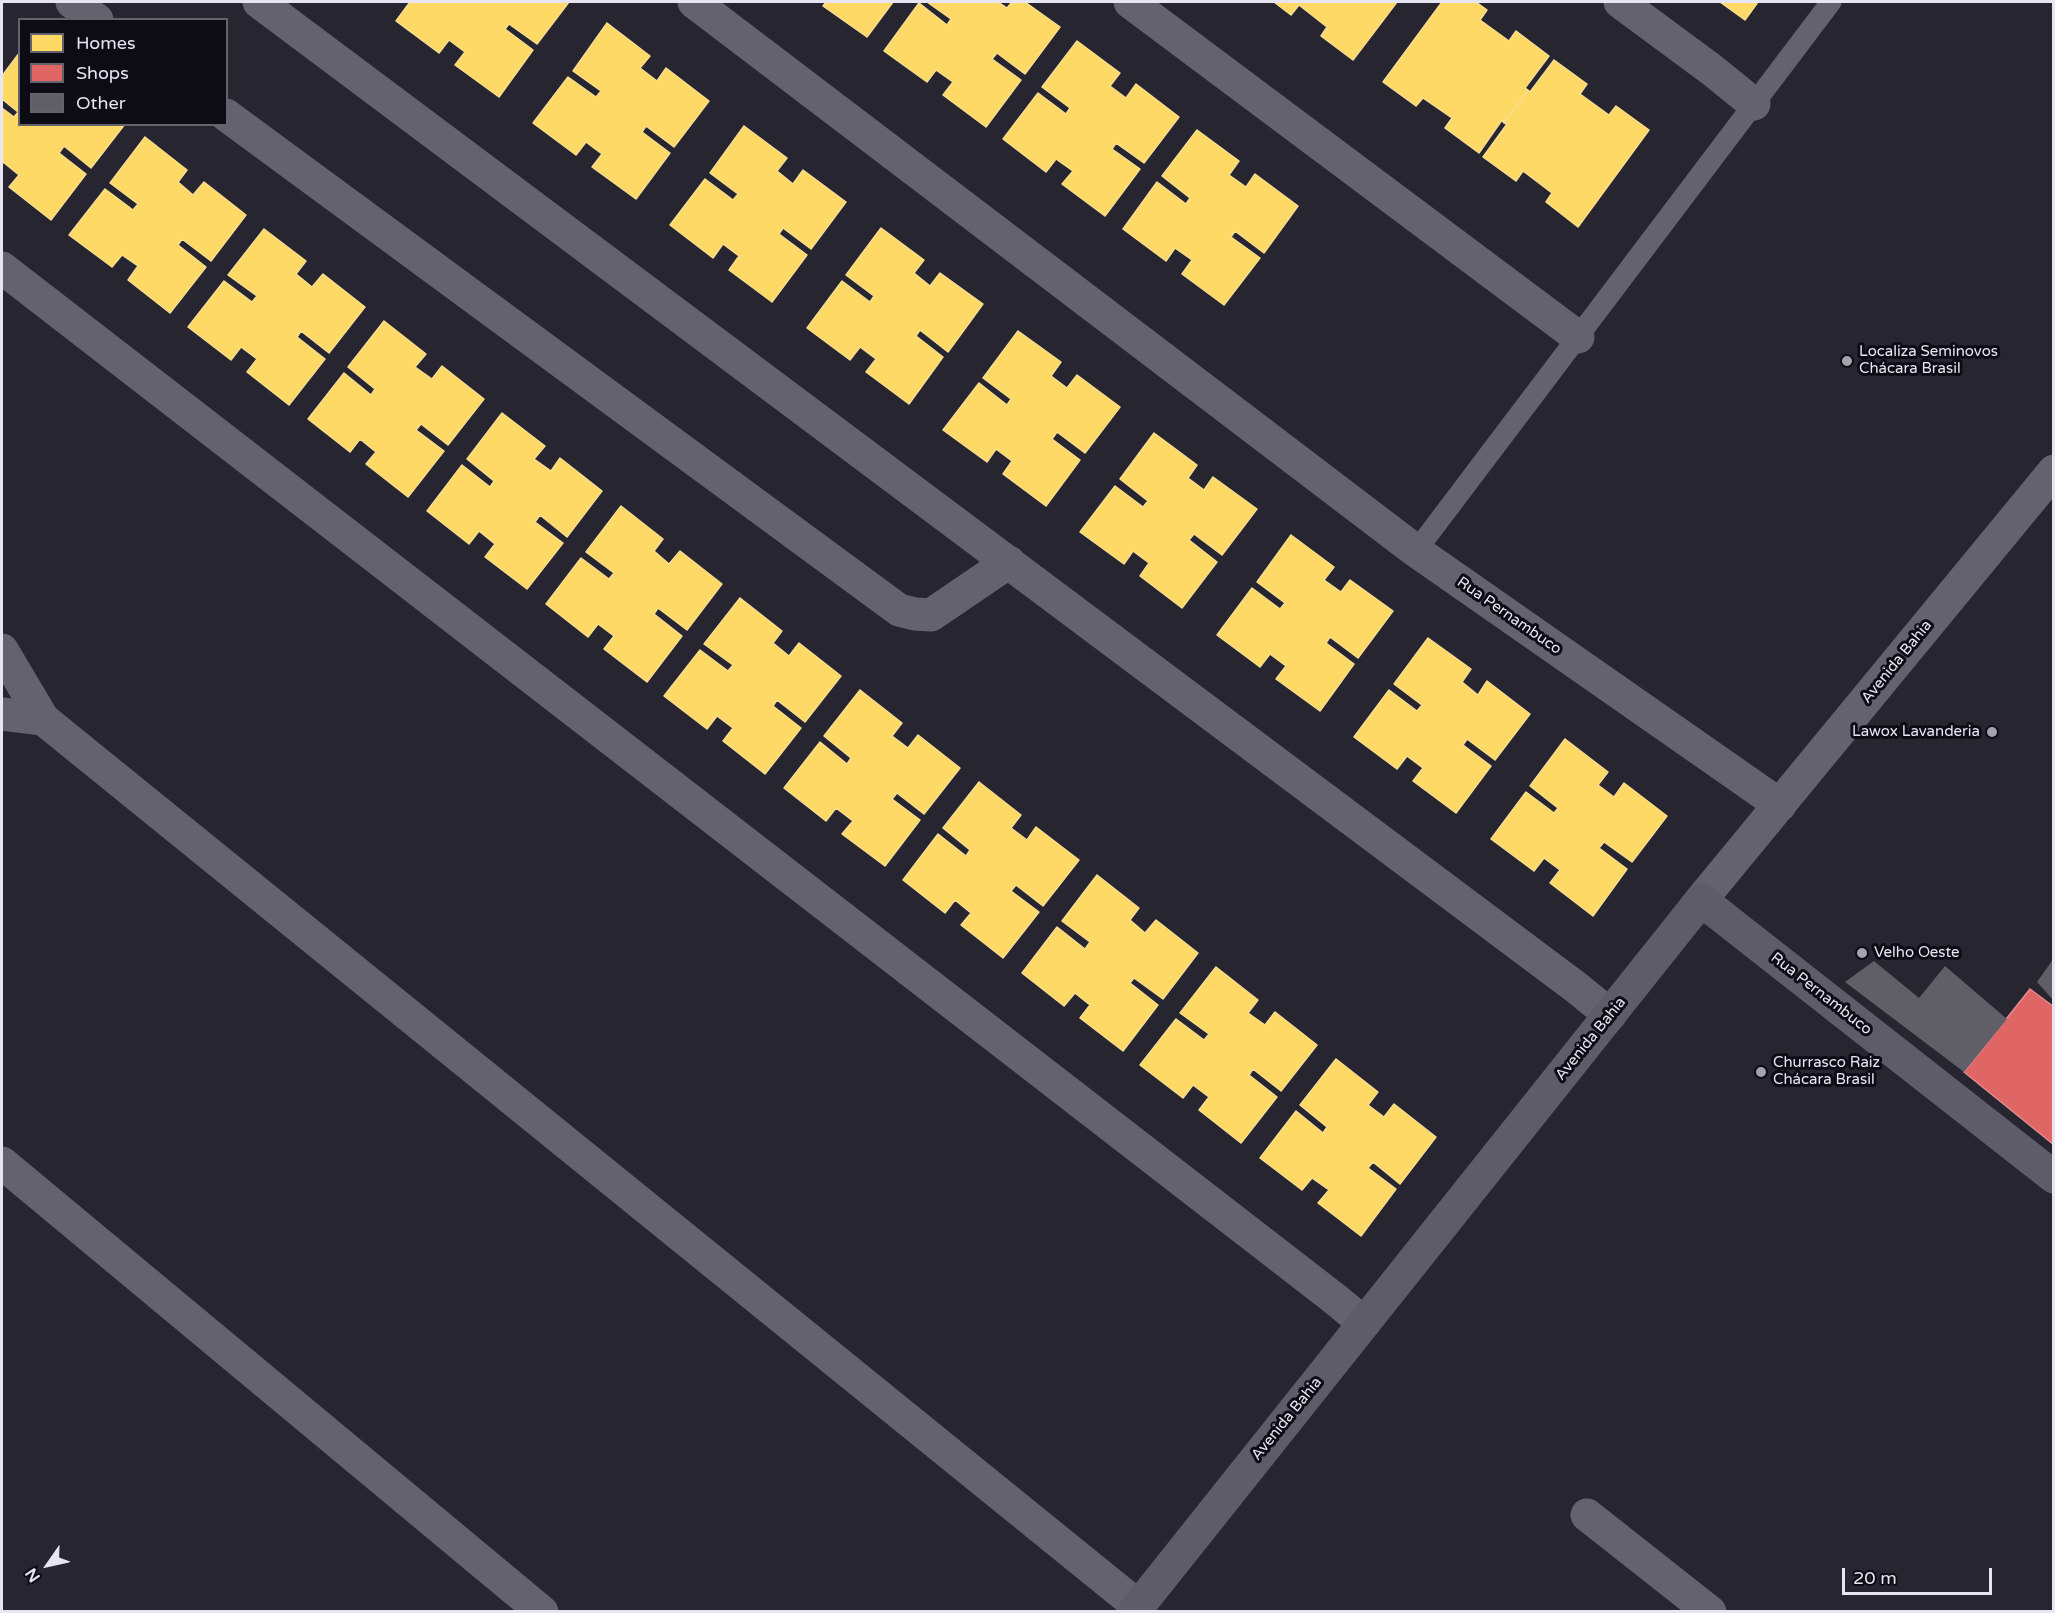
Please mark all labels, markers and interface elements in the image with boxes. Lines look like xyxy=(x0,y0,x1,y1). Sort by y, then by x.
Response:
legend xyxy=(18,18,228,126)
text: Homes xyxy=(76,32,136,54)
text: Shops xyxy=(76,62,129,84)
text: Other xyxy=(76,92,126,114)
place label: Localiza Seminovos Chácara Brasil xyxy=(1859,343,1998,378)
marker: Localiza Seminovos Chácara Brasil xyxy=(1840,354,1854,368)
street label: Rua Pernambuco xyxy=(1453,573,1565,659)
street label: Avenida Bahia xyxy=(1858,617,1936,707)
place label: Lawox Lavanderia xyxy=(1852,723,1980,741)
marker: Lawox Lavanderia xyxy=(1985,725,1999,739)
place label: Velho Oeste xyxy=(1874,944,1960,962)
marker: Velho Oeste xyxy=(1855,946,1869,960)
street label: Rua Pernambuco xyxy=(1767,949,1875,1039)
street label: Avenida Bahia xyxy=(1552,994,1630,1084)
place label: Churrasco Raiz Chácara Brasil xyxy=(1773,1054,1880,1089)
marker: Churrasco Raiz Chácara Brasil xyxy=(1754,1065,1768,1079)
street label: Avenida Bahia xyxy=(1248,1374,1326,1464)
north arrow xyxy=(18,1535,78,1595)
scale bar xyxy=(1845,1556,1995,1594)
text: N xyxy=(21,1564,45,1586)
text: 20 m xyxy=(1853,1567,1897,1589)

